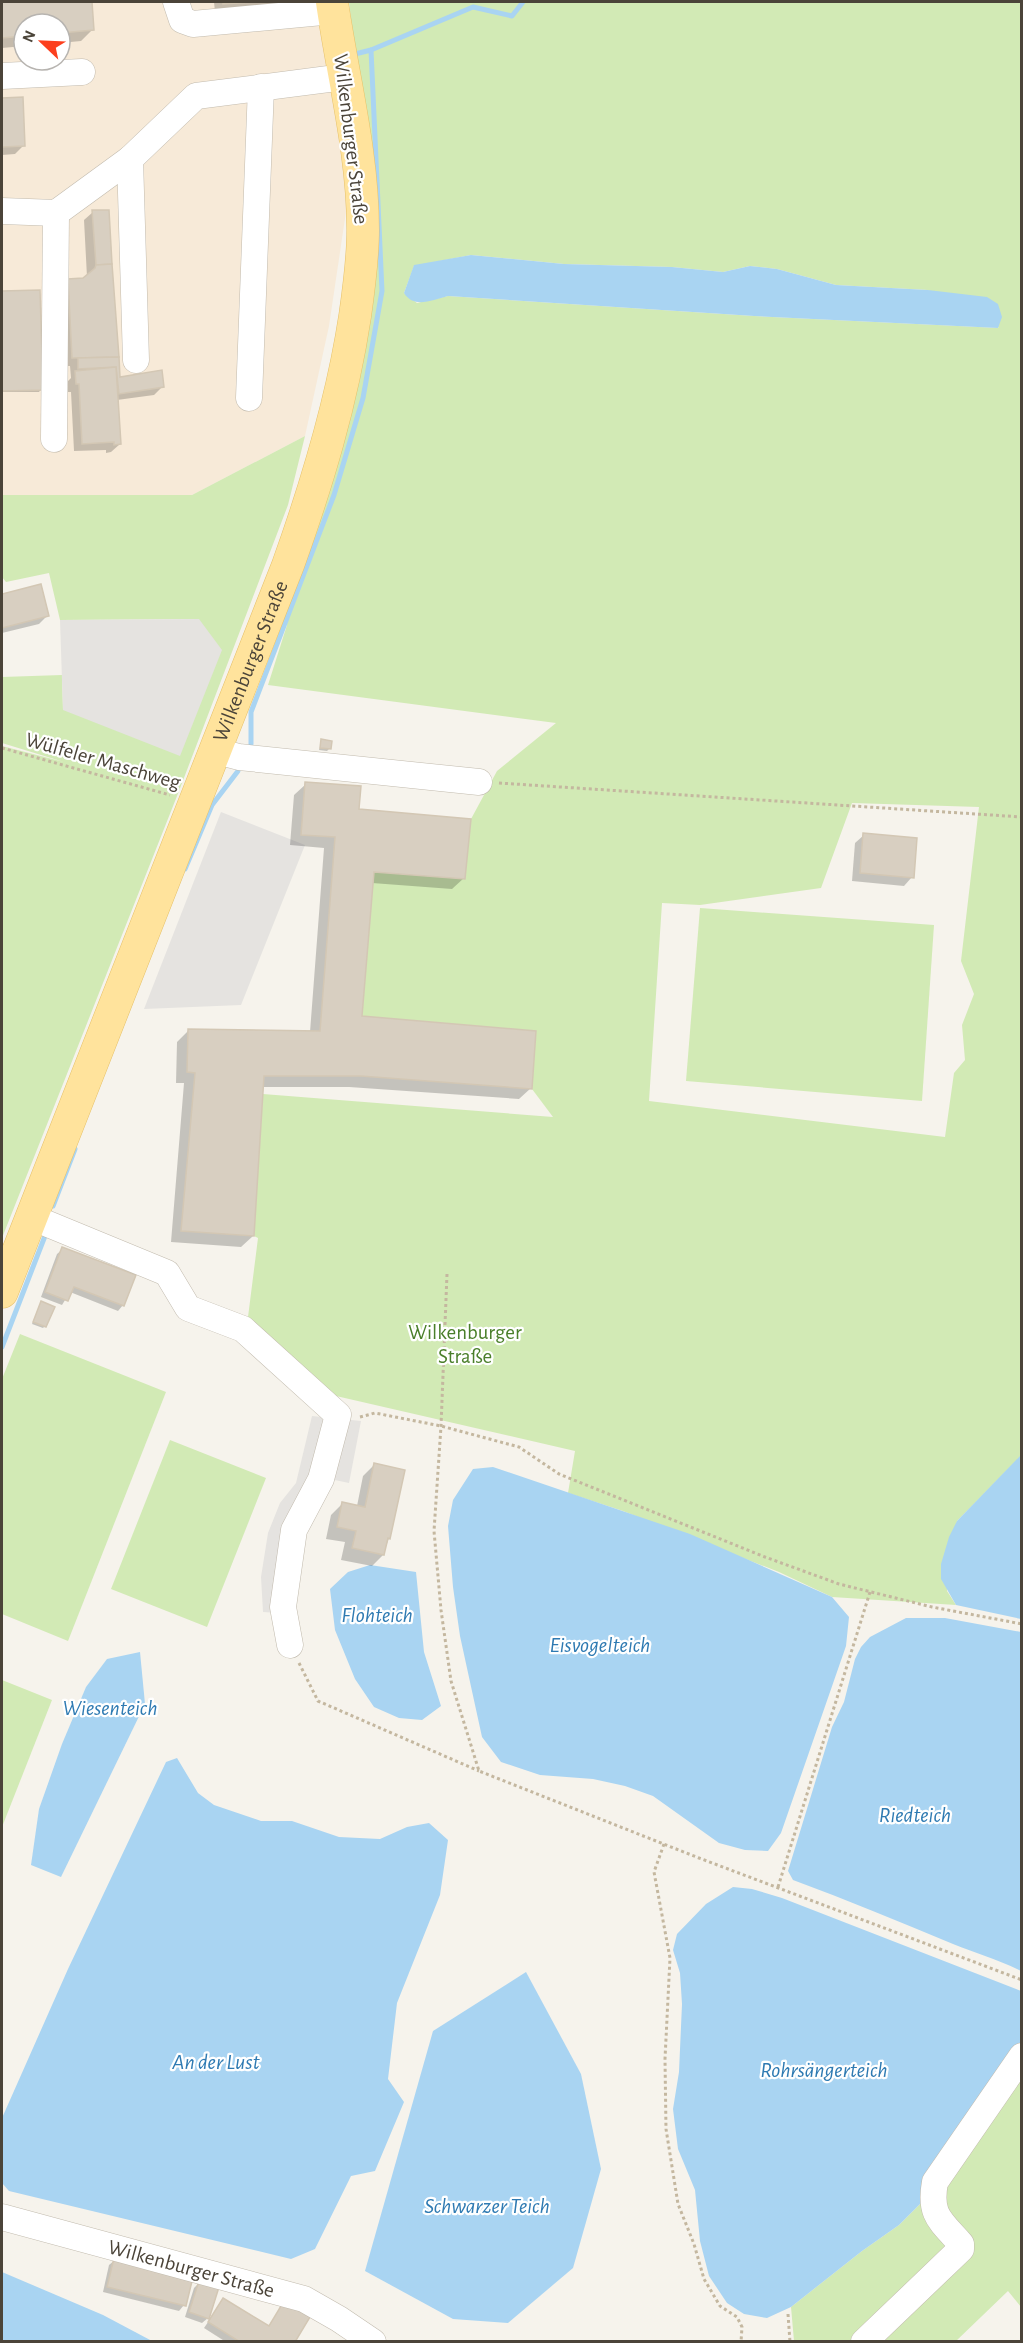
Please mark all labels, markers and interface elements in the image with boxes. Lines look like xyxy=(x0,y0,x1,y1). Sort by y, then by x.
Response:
north arrow xyxy=(12,12,72,72)
text: N xyxy=(20,28,39,45)
street label: Wilkenburger Straße xyxy=(330,53,372,225)
street label: Wilkenburger Straße xyxy=(209,577,291,745)
street label: Wülfeler Maschweg xyxy=(23,729,184,793)
park label: Wilkenburger Straße xyxy=(408,1322,522,1367)
water label: Flohteich xyxy=(341,1604,413,1626)
water label: Eisvogelteich xyxy=(550,1634,650,1656)
water label: Wiesenteich xyxy=(62,1697,158,1719)
water label: Riedteich xyxy=(879,1804,951,1826)
water label: An der Lust xyxy=(171,2051,260,2073)
water label: Rohrsängerteich xyxy=(760,2059,888,2081)
water label: Schwarzer Teich xyxy=(424,2195,550,2217)
street label: Wilkenburger Straße xyxy=(106,2236,277,2301)

